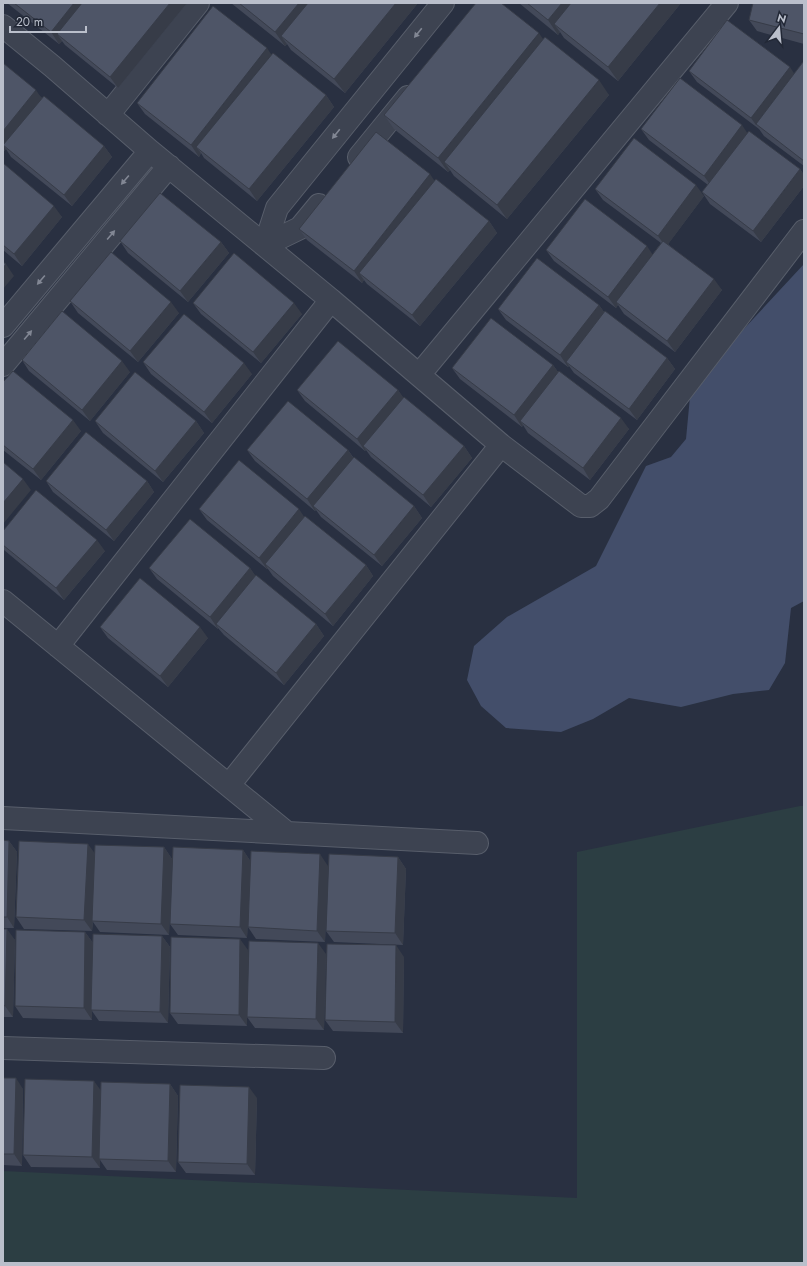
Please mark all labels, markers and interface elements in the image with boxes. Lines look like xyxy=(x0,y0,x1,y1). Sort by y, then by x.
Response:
scale bar xyxy=(10,8,86,34)
north arrow xyxy=(759,8,799,48)
text: N xyxy=(775,9,788,27)
text: 20 m xyxy=(16,13,43,31)
one-way arrow xyxy=(414,28,423,39)
one-way arrow xyxy=(332,129,341,140)
one-way arrow xyxy=(120,175,129,186)
one-way arrow xyxy=(107,230,116,241)
one-way arrow xyxy=(37,275,46,286)
one-way arrow xyxy=(23,330,32,341)

